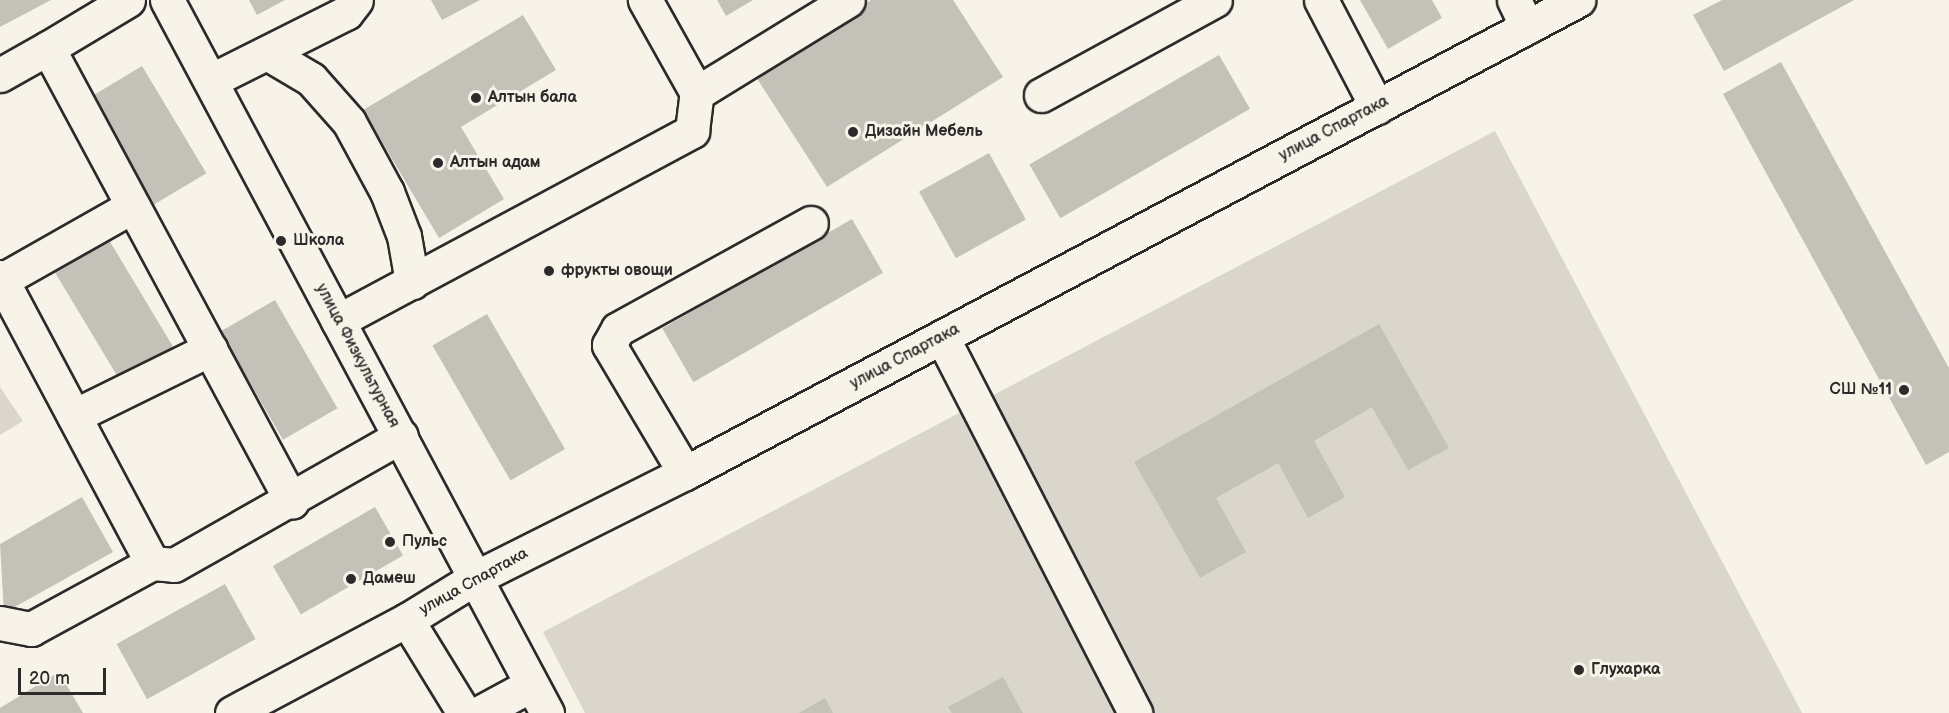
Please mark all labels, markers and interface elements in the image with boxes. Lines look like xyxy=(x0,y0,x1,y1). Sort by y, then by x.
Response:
place label: Алтын бала xyxy=(488,88,577,108)
marker: Алтын бала xyxy=(469,91,483,105)
street label: улица Спартака xyxy=(1276,92,1392,166)
place label: Дизайн Мебель xyxy=(865,122,983,142)
marker: Дизайн Мебель xyxy=(846,125,860,139)
place label: Алтын адам xyxy=(450,153,541,173)
marker: Алтын адам xyxy=(431,156,445,170)
place label: Школа xyxy=(293,231,344,251)
marker: Школа xyxy=(274,234,288,248)
place label: фрукты овощи xyxy=(561,261,673,281)
marker: фрукты овощи xyxy=(542,264,556,278)
street label: улица Физкультурная xyxy=(311,281,403,431)
street label: улица Спартака xyxy=(847,320,963,394)
place label: СШ №11 xyxy=(1830,380,1892,400)
marker: СШ №11 xyxy=(1897,383,1911,397)
place label: Пульс xyxy=(402,532,447,552)
marker: Пульс xyxy=(383,535,397,549)
street label: улица Спартака xyxy=(416,544,532,620)
place label: Дамеш xyxy=(363,569,416,589)
marker: Дамеш xyxy=(344,572,358,586)
scale bar xyxy=(21,656,110,694)
place label: Глухарка xyxy=(1591,660,1660,680)
marker: Глухарка xyxy=(1572,663,1586,677)
text: 20 m xyxy=(29,668,70,689)

